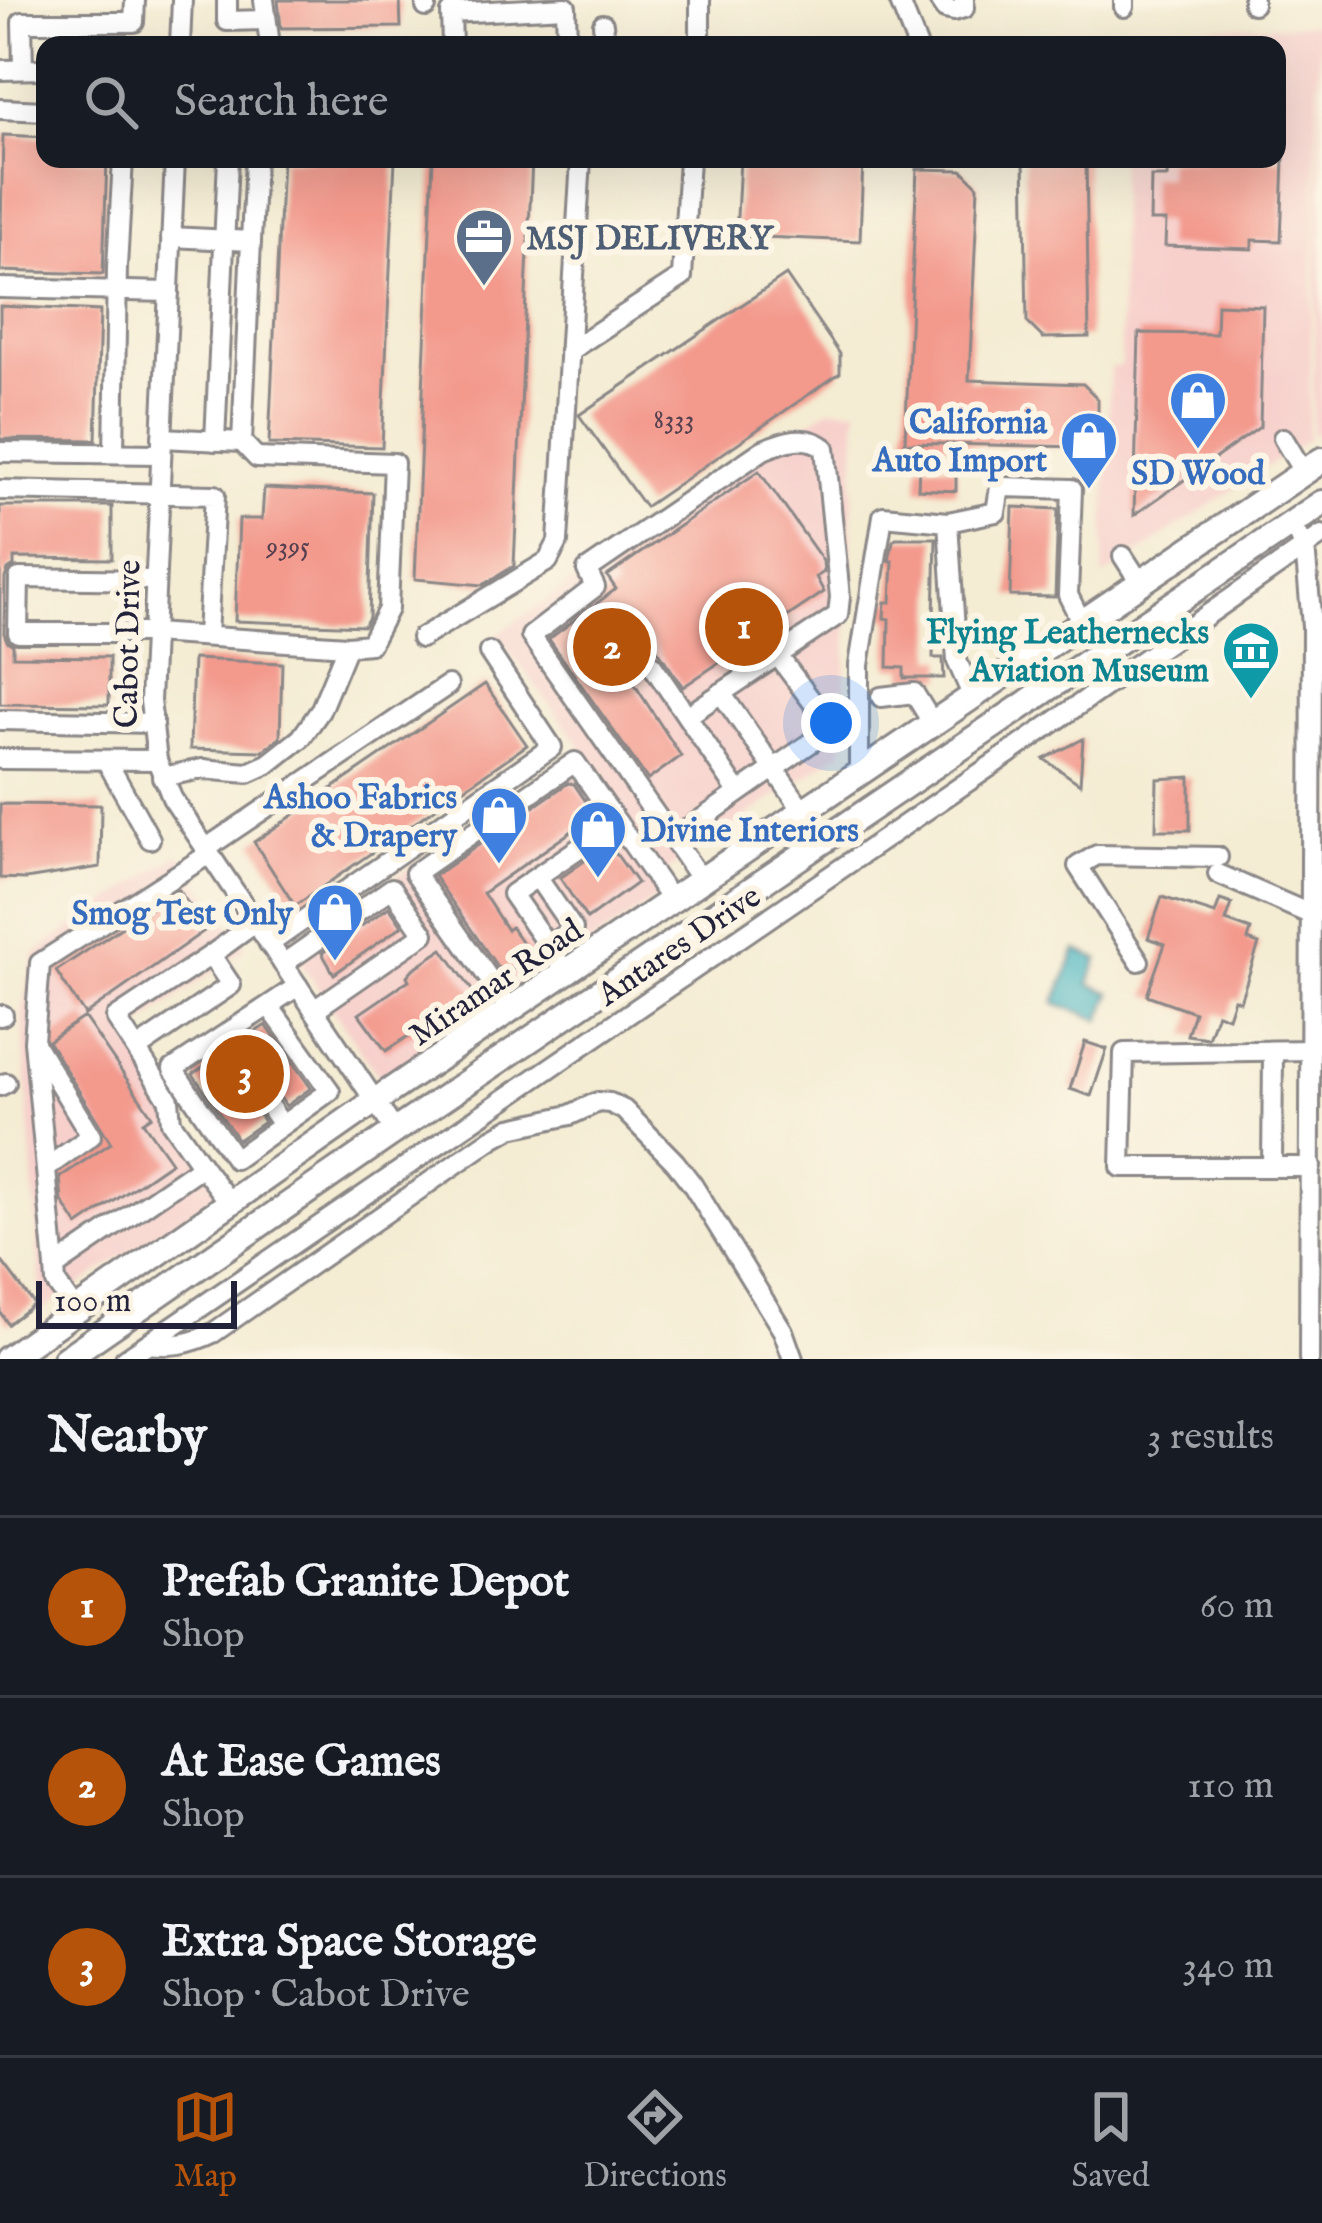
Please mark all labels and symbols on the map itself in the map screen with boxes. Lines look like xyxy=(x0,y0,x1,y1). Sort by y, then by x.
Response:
office icon: MSJ DELIVERY xyxy=(453,206,515,288)
place label: MSJ DELIVERY xyxy=(526,219,775,261)
shop icon: SD Wood xyxy=(1167,369,1229,451)
place label: California Auto Import xyxy=(871,403,1048,483)
house number: 8333 xyxy=(654,404,694,438)
shop icon: California Auto Import xyxy=(1058,409,1120,491)
place label: SD Wood xyxy=(1131,454,1266,496)
house number: 9395 xyxy=(265,531,310,565)
street label: Cabot Drive xyxy=(107,559,151,729)
pin: 1 xyxy=(705,582,783,672)
pin: 2 xyxy=(573,602,651,692)
place label: Flying Leathernecks Aviation Museum xyxy=(926,613,1209,693)
museum icon: Flying Leathernecks Aviation Museum xyxy=(1220,619,1282,701)
your location xyxy=(801,693,861,753)
place label: Ashoo Fabrics & Drapery xyxy=(262,778,458,858)
shop icon: Ashoo Fabrics & Drapery xyxy=(468,784,530,866)
shop icon: Divine Interiors xyxy=(567,798,629,880)
place label: Divine Interiors xyxy=(640,811,859,853)
street label: Antares Drive xyxy=(589,876,769,1017)
shop icon: Smog Test Only xyxy=(304,881,366,963)
place label: Smog Test Only xyxy=(72,894,294,936)
street label: Miramar Road xyxy=(402,910,592,1057)
pin: 3 xyxy=(206,1029,284,1119)
scale bar xyxy=(36,1275,237,1328)

